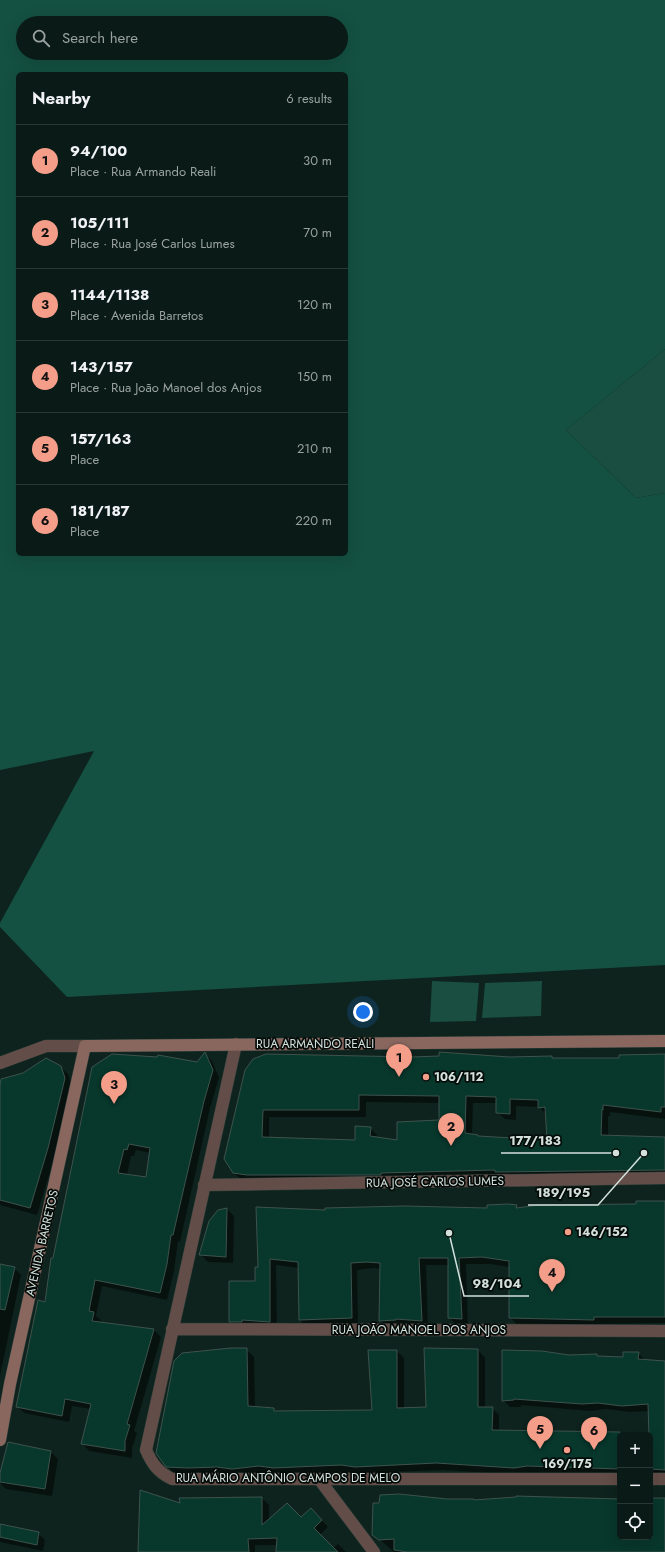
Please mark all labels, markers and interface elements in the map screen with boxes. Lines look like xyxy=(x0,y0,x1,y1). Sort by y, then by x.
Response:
search box xyxy=(16,16,348,60)
icon: search xyxy=(30,27,52,49)
text: Search here xyxy=(62,27,138,49)
text: Nearby xyxy=(32,86,90,110)
text: 6 results xyxy=(286,89,332,108)
text: 94/100 xyxy=(70,140,127,162)
text: 1 xyxy=(42,151,48,170)
text: 30 m xyxy=(303,151,332,170)
text: Place · Rua Armando Reali xyxy=(70,162,217,181)
text: 105/111 xyxy=(70,212,129,234)
text: 2 xyxy=(41,223,49,242)
text: 70 m xyxy=(303,223,332,242)
text: Place · Rua José Carlos Lumes xyxy=(70,234,235,253)
text: 1144/1138 xyxy=(70,284,149,306)
text: 3 xyxy=(41,295,49,314)
text: 120 m xyxy=(297,295,332,314)
text: Place · Avenida Barretos xyxy=(70,306,203,325)
text: 143/157 xyxy=(70,356,133,378)
text: 4 xyxy=(40,367,50,386)
text: 150 m xyxy=(297,367,332,386)
text: Place · Rua João Manoel dos Anjos xyxy=(70,378,262,397)
text: 157/163 xyxy=(70,428,131,450)
text: 5 xyxy=(41,439,49,458)
text: 210 m xyxy=(297,439,332,458)
text: Place xyxy=(70,450,99,469)
text: 181/187 xyxy=(70,500,130,522)
text: 6 xyxy=(41,511,49,530)
text: 220 m xyxy=(295,511,332,530)
text: Place xyxy=(70,522,99,541)
your location xyxy=(353,1002,373,1022)
street label: RUA ARMANDO REALI xyxy=(256,1035,374,1053)
pin: 1 xyxy=(386,1044,412,1077)
place label: 106/112 xyxy=(434,1068,484,1086)
pin: 3 xyxy=(101,1071,127,1104)
marker: 106/112 xyxy=(421,1072,431,1082)
pin: 2 xyxy=(438,1113,464,1146)
callout: 177/183 xyxy=(501,1128,569,1153)
text: 177/183 xyxy=(509,1131,561,1150)
street label: RUA JOSÉ CARLOS LUMES xyxy=(366,1172,505,1192)
callout: 189/195 xyxy=(528,1180,598,1205)
text: 189/195 xyxy=(536,1183,590,1202)
street label: AVENIDA BARRETOS xyxy=(21,1188,63,1298)
place label: 146/152 xyxy=(576,1223,628,1241)
marker: 146/152 xyxy=(563,1227,573,1237)
pin: 4 xyxy=(539,1259,565,1292)
callout: 98/104 xyxy=(464,1271,529,1296)
text: 98/104 xyxy=(473,1274,521,1293)
street label: RUA JOÃO MANOEL DOS ANJOS xyxy=(332,1321,507,1339)
pin: 5 xyxy=(527,1416,553,1449)
pin: 6 xyxy=(581,1417,607,1450)
map controls xyxy=(617,1432,653,1540)
button: + xyxy=(617,1432,653,1468)
marker: 169/175 xyxy=(562,1445,572,1455)
place label: 169/175 xyxy=(542,1455,592,1473)
button: − xyxy=(617,1468,653,1504)
street label: RUA MÁRIO ANTÔNIO CAMPOS DE MELO xyxy=(176,1469,400,1487)
button: locate xyxy=(617,1504,653,1540)

